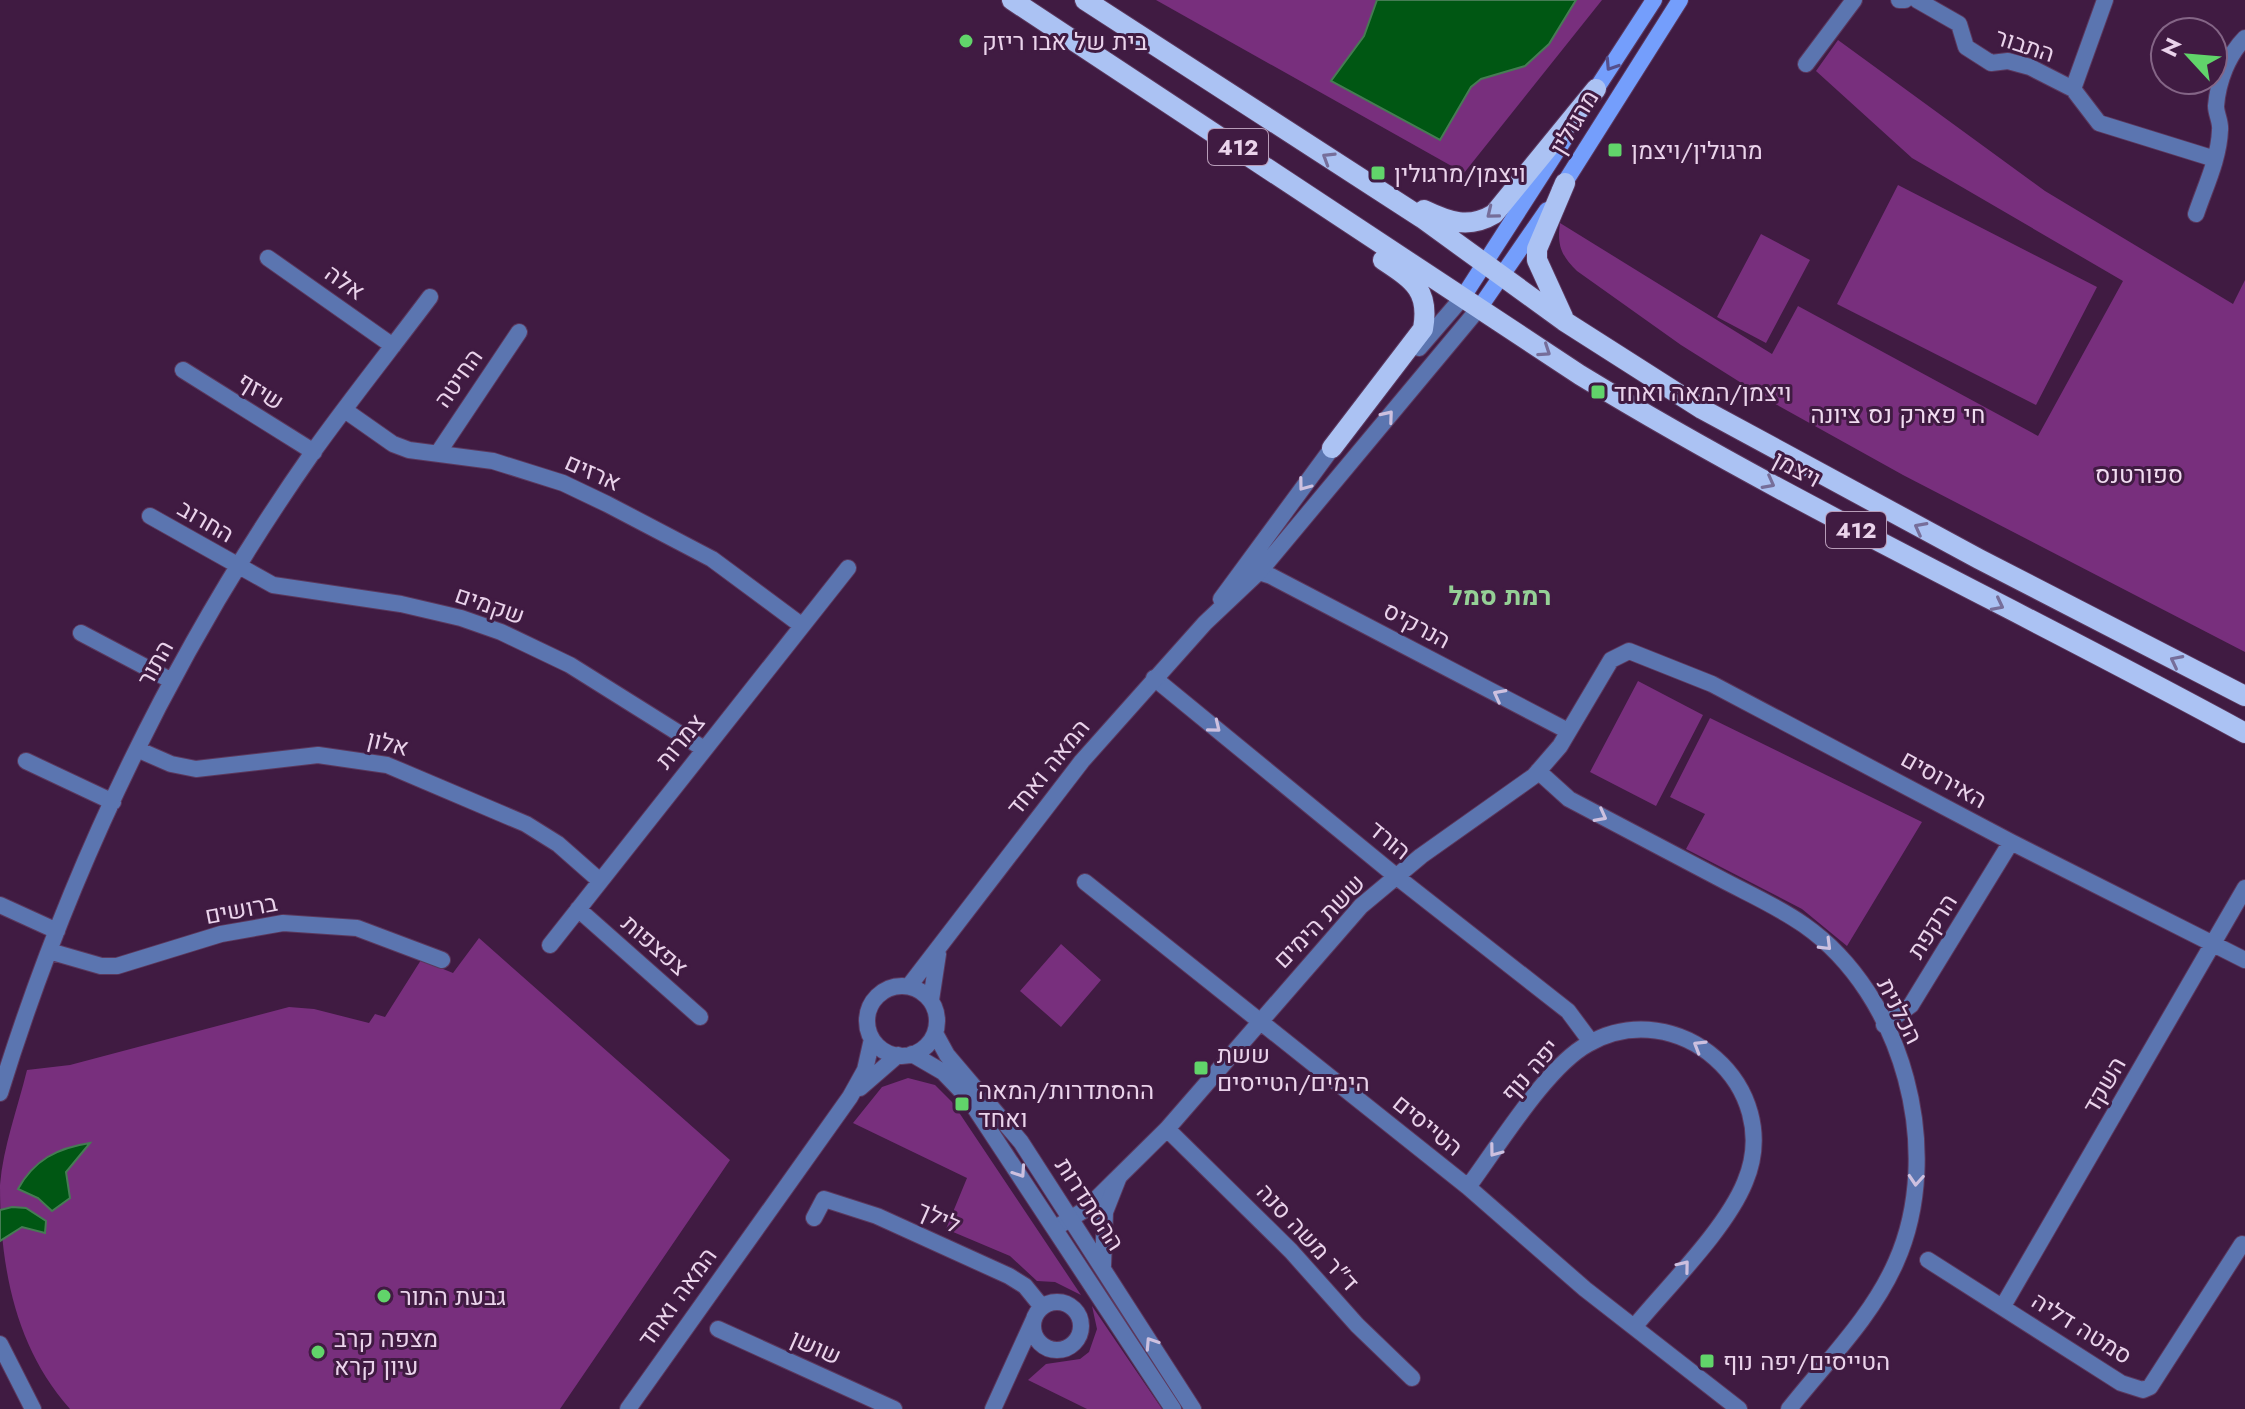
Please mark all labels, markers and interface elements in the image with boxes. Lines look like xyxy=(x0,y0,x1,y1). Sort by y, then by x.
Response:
north arrow xyxy=(2149,16,2229,96)
street label: התבור xyxy=(1991,19,2059,71)
place label: בית של אבו ריזק xyxy=(982,24,1148,59)
marker: בית של אבו ריזק xyxy=(957,32,975,50)
text: N xyxy=(2153,32,2189,62)
one-way arrow xyxy=(1606,57,1621,71)
street label: מרגולין xyxy=(1541,83,1607,161)
road number: 412 xyxy=(1208,129,1268,165)
place label: מרגולין/ויצמן xyxy=(1631,133,1763,168)
marker: מרגולין/ויצמן xyxy=(1606,141,1624,159)
one-way arrow xyxy=(1322,152,1337,167)
place label: ויצמן/מרגולין xyxy=(1394,156,1526,191)
marker: ויצמן/מרגולין xyxy=(1369,164,1387,182)
one-way arrow xyxy=(1487,203,1501,218)
street label: אלה xyxy=(318,256,372,308)
street label: החיטה xyxy=(425,341,491,415)
one-way arrow xyxy=(1536,341,1550,356)
street label: שיזף xyxy=(231,363,291,419)
place label: ויצמן/המאה ואחד xyxy=(1614,375,1792,410)
marker: ויצמן/המאה ואחד xyxy=(1589,383,1607,401)
park label: חי פארק נס ציונה xyxy=(1811,397,1985,432)
one-way arrow xyxy=(1378,411,1393,426)
street label: ויצמן xyxy=(1767,442,1827,496)
street label: ארזים xyxy=(559,444,627,500)
park label: ספורטנס xyxy=(2095,457,2183,492)
one-way arrow xyxy=(1760,473,1775,488)
one-way arrow xyxy=(1300,476,1314,490)
street label: החרוב xyxy=(171,491,241,551)
road number: 412 xyxy=(1826,512,1886,548)
one-way arrow xyxy=(1914,522,1929,537)
street label: שקמים xyxy=(450,577,530,633)
district label: רמת סמל xyxy=(1449,577,1551,615)
street label: הנרקיס xyxy=(1377,593,1457,657)
one-way arrow xyxy=(1989,596,2004,611)
street label: התור xyxy=(128,634,182,692)
one-way arrow xyxy=(2169,655,2184,670)
one-way arrow xyxy=(1492,690,1507,705)
street label: צמרות xyxy=(647,706,713,776)
street label: המאה ואחד xyxy=(998,711,1098,823)
one-way arrow xyxy=(1206,717,1220,732)
street label: אלון xyxy=(364,721,412,765)
street label: האירוסים xyxy=(1895,741,1993,817)
one-way arrow xyxy=(1593,806,1607,821)
street label: הורד xyxy=(1361,812,1419,868)
street label: ששת הימים xyxy=(1265,866,1373,976)
street label: ברושים xyxy=(202,885,281,933)
street label: הרקפת xyxy=(1898,887,1966,965)
street label: צפצפות xyxy=(614,906,696,984)
one-way arrow xyxy=(1817,935,1831,950)
street label: הכלנית xyxy=(1868,972,1932,1050)
street label: יפה נוף xyxy=(1493,1031,1567,1109)
place label: ששת הימים/הטייסים xyxy=(1217,1037,1370,1100)
one-way arrow xyxy=(1693,1040,1708,1056)
street label: השקד xyxy=(2074,1050,2134,1120)
marker: ששת הימים/הטייסים xyxy=(1192,1059,1210,1077)
place label: ההסתדרות/המאה ואחד xyxy=(978,1073,1154,1136)
street label: הטייסים xyxy=(1385,1086,1471,1164)
marker: ההסתדרות/המאה ואחד xyxy=(953,1095,971,1113)
one-way arrow xyxy=(1490,1142,1505,1156)
street label: ההסתדרות xyxy=(1047,1150,1133,1258)
one-way arrow xyxy=(1010,1163,1025,1177)
one-way arrow xyxy=(1908,1174,1925,1187)
street label: ד"ר משה סנה xyxy=(1249,1175,1367,1299)
street label: לילך xyxy=(912,1192,966,1242)
street label: המאה ואחד xyxy=(629,1240,725,1354)
one-way arrow xyxy=(1674,1261,1689,1275)
place label: גבעת התור xyxy=(400,1279,506,1314)
street label: סמטה דליה xyxy=(2025,1283,2139,1373)
marker: גבעת התור xyxy=(375,1287,393,1305)
street label: שושן xyxy=(785,1320,847,1374)
place label: מצפה קרב עיון קרא xyxy=(334,1321,438,1384)
one-way arrow xyxy=(1146,1337,1161,1352)
marker: מצפה קרב עיון קרא xyxy=(309,1343,327,1361)
place label: הטייסים/יפה נוף xyxy=(1723,1344,1890,1379)
marker: הטייסים/יפה נוף xyxy=(1698,1352,1716,1370)

